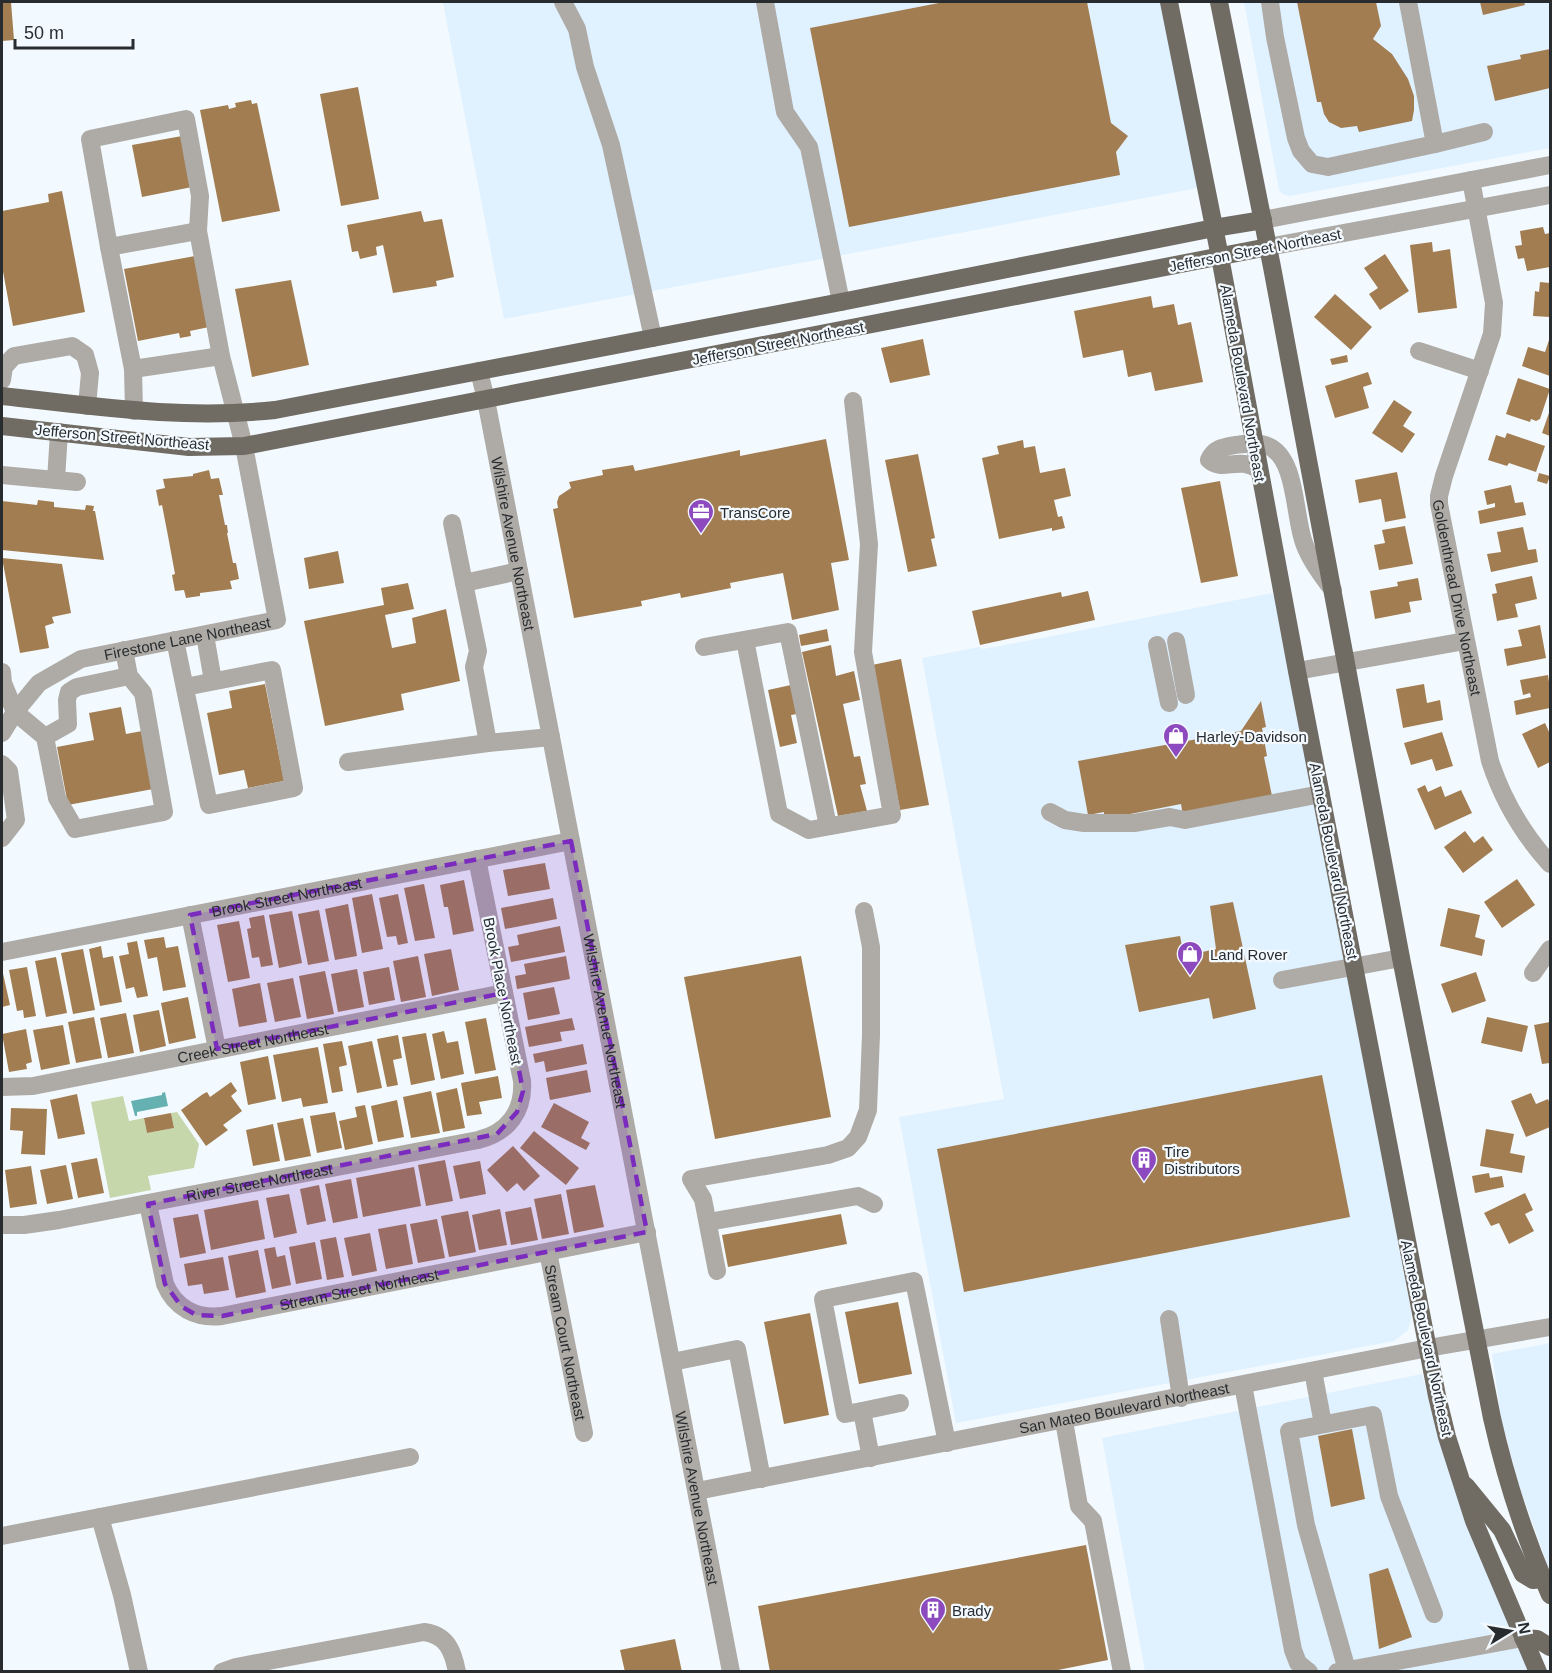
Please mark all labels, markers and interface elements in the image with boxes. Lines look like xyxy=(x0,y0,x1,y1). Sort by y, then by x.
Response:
scale bar xyxy=(15,12,134,50)
text: 50 m xyxy=(24,23,64,43)
street label: Jefferson Street Northeast xyxy=(1168,225,1343,275)
street label: Alameda Boulevard Northeast xyxy=(1217,283,1269,484)
street label: Jefferson Street Northeast xyxy=(691,318,866,368)
street label: Jefferson Street Northeast xyxy=(34,421,211,453)
street label: Wilshire Avenue Northeast xyxy=(489,455,539,633)
office icon: TransCore xyxy=(686,497,716,535)
street label: Goldenthread Drive Northeast xyxy=(1430,498,1485,698)
place label: TransCore xyxy=(720,504,790,521)
street label: Firestone Lane Northeast xyxy=(103,613,273,663)
shop icon: Harley-Davidson xyxy=(1161,721,1191,759)
place label: Harley-Davidson xyxy=(1196,728,1307,745)
street label: Alameda Boulevard Northeast xyxy=(1307,761,1362,962)
street label: Brook Street Northeast xyxy=(210,873,364,919)
street label: Brook Place Northeast xyxy=(480,916,526,1067)
street label: Wilshire Avenue Northeast xyxy=(581,932,631,1110)
shop icon: Land Rover xyxy=(1175,939,1205,977)
place label: Land Rover xyxy=(1210,946,1288,963)
street label: Creek Street Northeast xyxy=(176,1019,330,1066)
place label: Tire Distributors xyxy=(1164,1143,1240,1177)
building icon: Tire Distributors xyxy=(1129,1145,1159,1183)
street label: River Street Northeast xyxy=(185,1159,334,1204)
street label: Alameda Boulevard Northeast xyxy=(1398,1238,1456,1438)
street label: Stream Court Northeast xyxy=(542,1263,590,1422)
street label: Stream Street Northeast xyxy=(278,1265,441,1313)
street label: San Mateo Boulevard Northeast xyxy=(1017,1378,1231,1436)
street label: Wilshire Avenue Northeast xyxy=(672,1410,723,1587)
building icon: Brady xyxy=(918,1595,948,1633)
north arrow xyxy=(1480,1601,1540,1661)
place label: Brady xyxy=(952,1602,992,1619)
text: N xyxy=(1515,1621,1534,1636)

